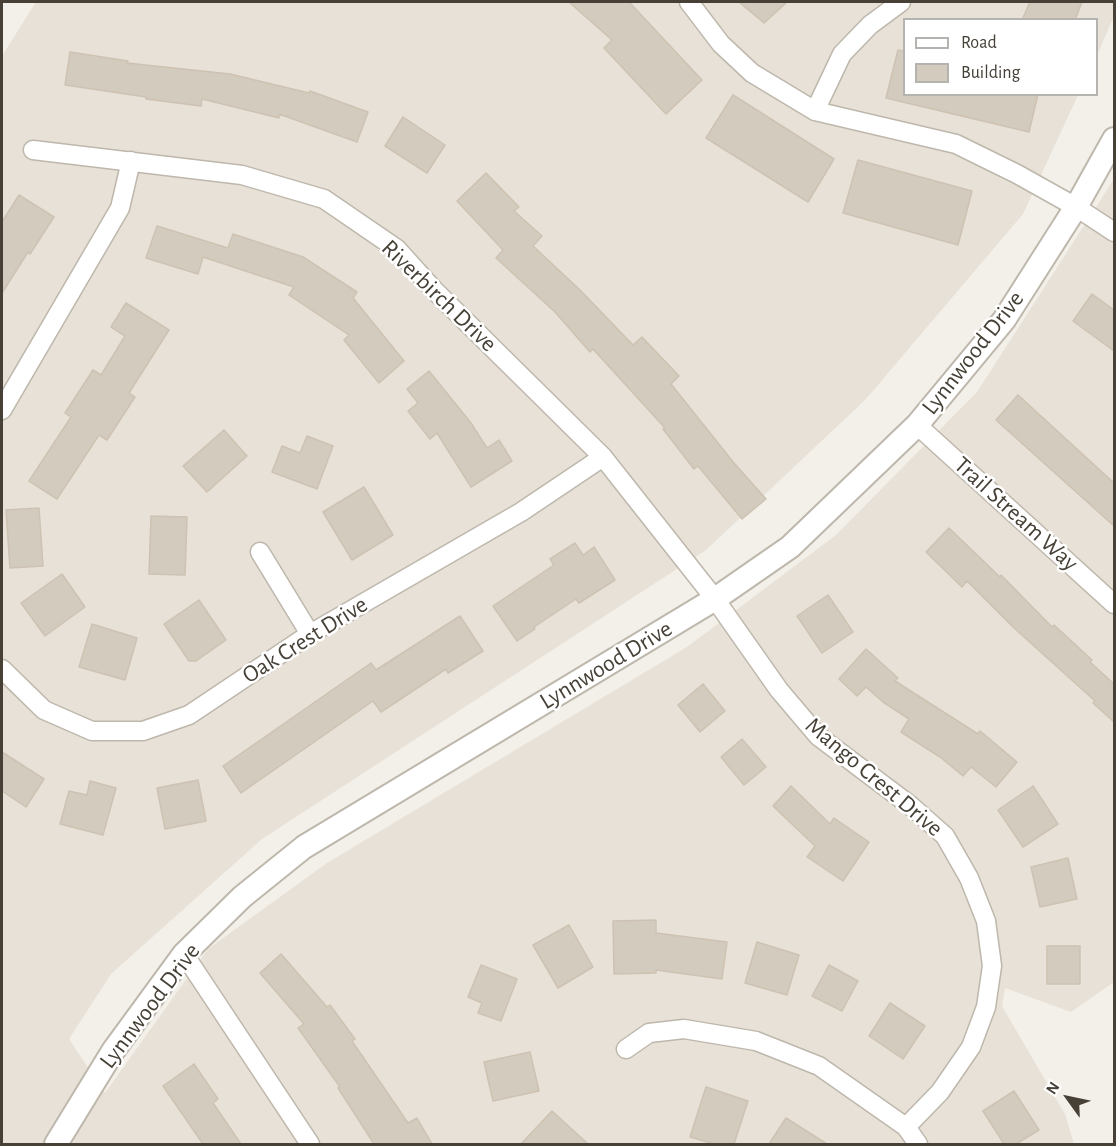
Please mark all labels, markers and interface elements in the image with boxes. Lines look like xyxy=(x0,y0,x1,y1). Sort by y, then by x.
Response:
legend xyxy=(903,18,1098,96)
text: Road xyxy=(961,34,997,52)
text: Building xyxy=(961,64,1020,82)
street label: Riverbirch Drive xyxy=(375,234,503,358)
street label: Lynnwood Drive xyxy=(916,285,1030,421)
street label: Trail Stream Way xyxy=(948,451,1084,577)
street label: Oak Crest Drive xyxy=(237,590,373,690)
street label: Lynnwood Drive xyxy=(535,614,677,716)
street label: Mango Crest Drive xyxy=(799,711,949,843)
street label: Lynnwood Drive xyxy=(94,938,206,1074)
north arrow xyxy=(1038,1068,1098,1128)
text: N xyxy=(1043,1079,1063,1097)

